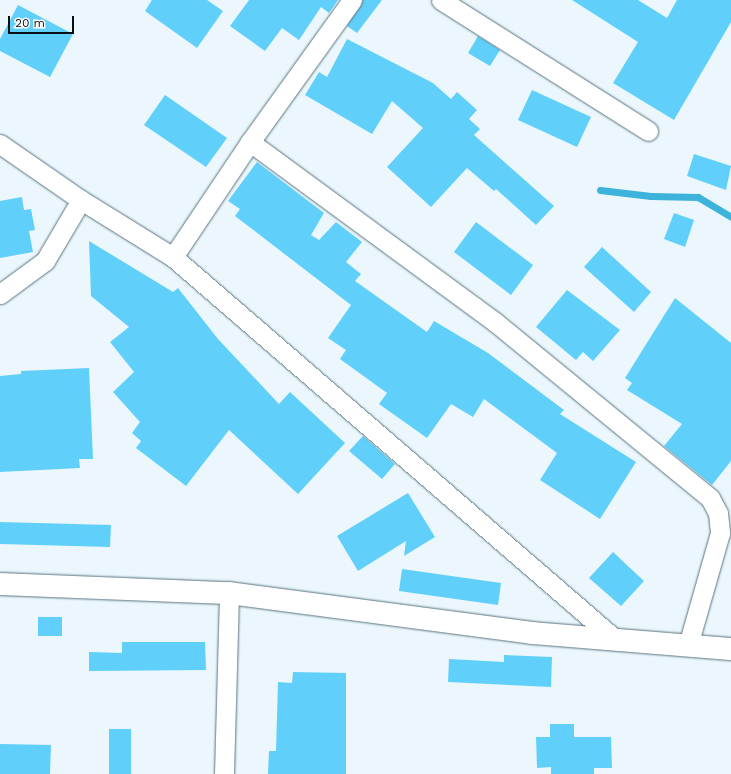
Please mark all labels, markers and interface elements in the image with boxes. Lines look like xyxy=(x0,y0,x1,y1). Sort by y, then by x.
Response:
scale bar xyxy=(10,8,76,34)
text: 20 m xyxy=(15,16,45,30)

